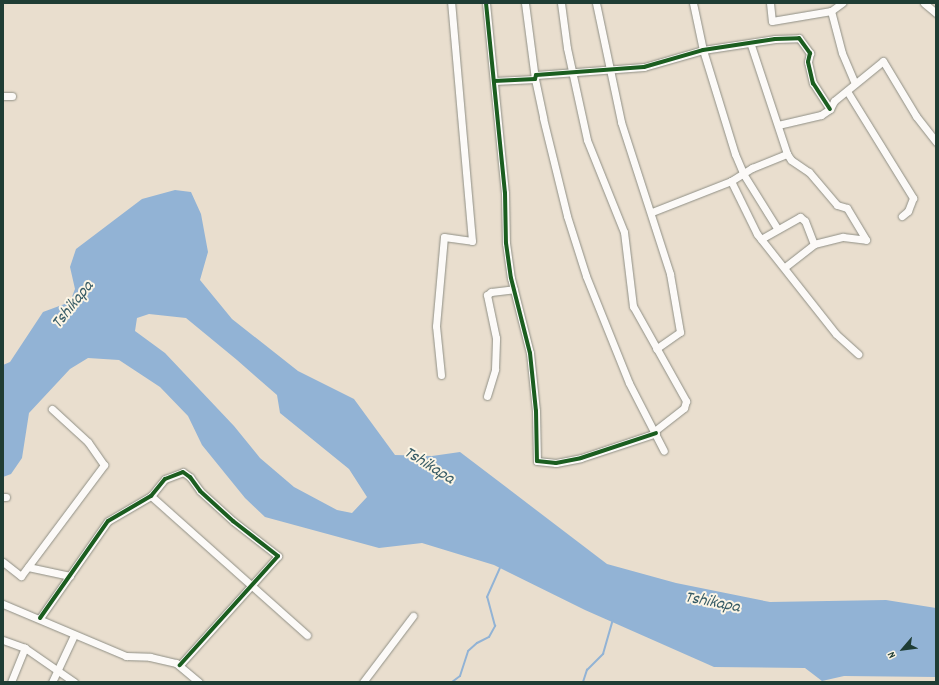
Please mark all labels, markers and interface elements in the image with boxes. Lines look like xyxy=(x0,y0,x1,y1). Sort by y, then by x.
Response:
water label: Tshikapa xyxy=(49,278,99,334)
water label: Tshikapa xyxy=(399,444,457,490)
water label: Tshikapa xyxy=(683,589,741,619)
north arrow xyxy=(883,629,923,669)
text: N xyxy=(884,648,901,661)

